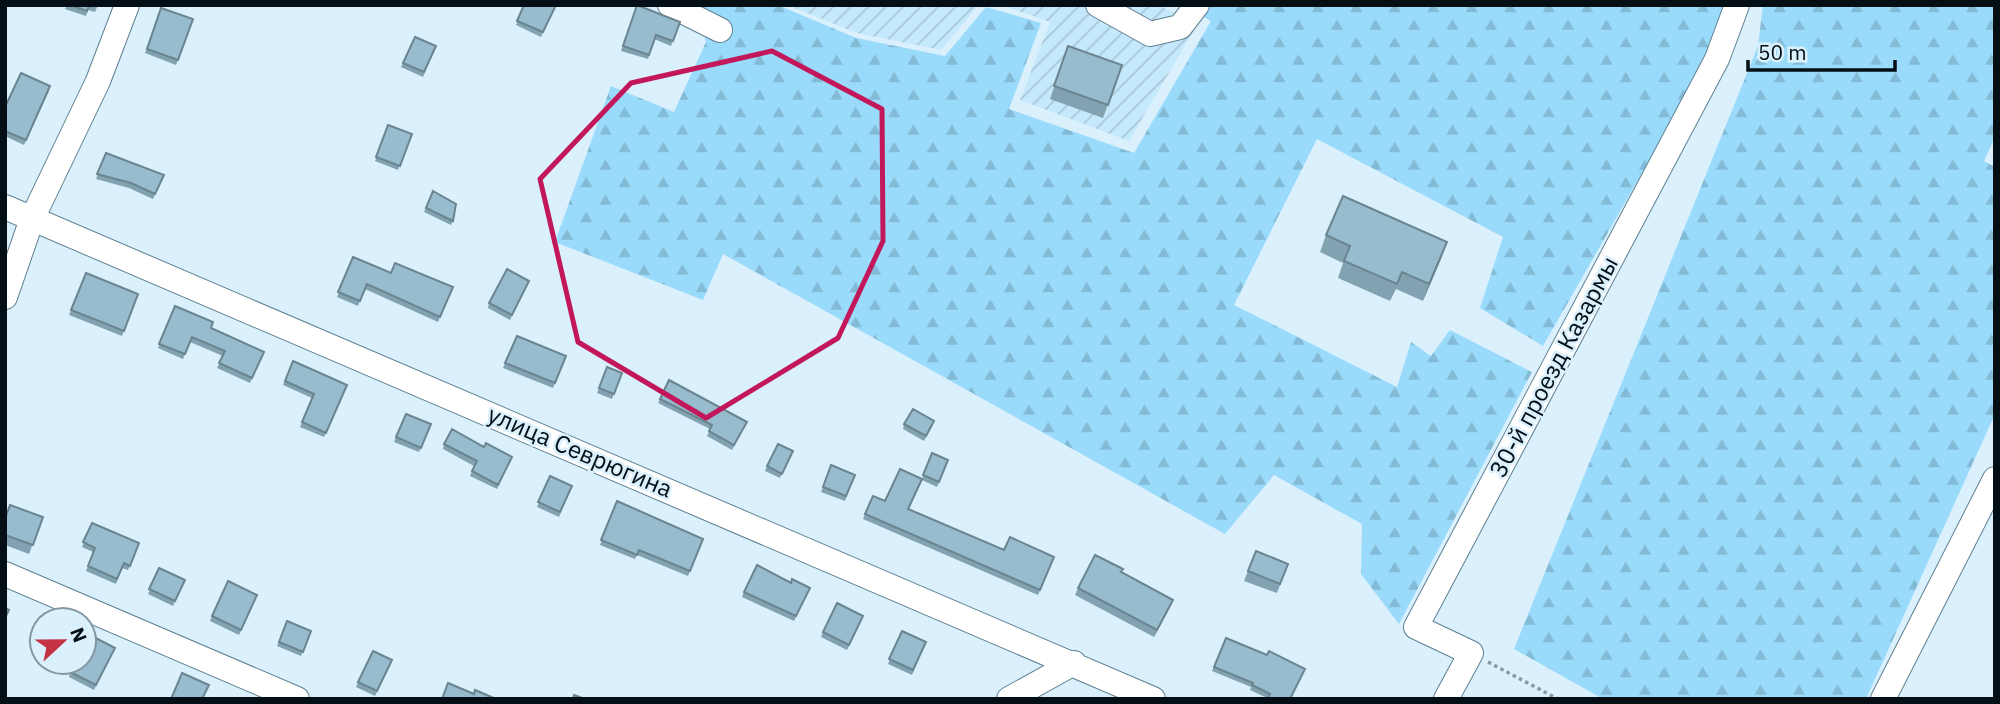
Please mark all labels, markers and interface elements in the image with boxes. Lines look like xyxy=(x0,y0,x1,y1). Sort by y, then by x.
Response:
scale bar xyxy=(1748,28,1895,72)
text: 50 m xyxy=(1758,38,1807,66)
street label: 30-й проезд Казармы xyxy=(1481,251,1625,483)
street label: улица Севрюгина xyxy=(483,398,678,505)
north arrow xyxy=(28,606,98,676)
text: N xyxy=(65,624,92,646)

